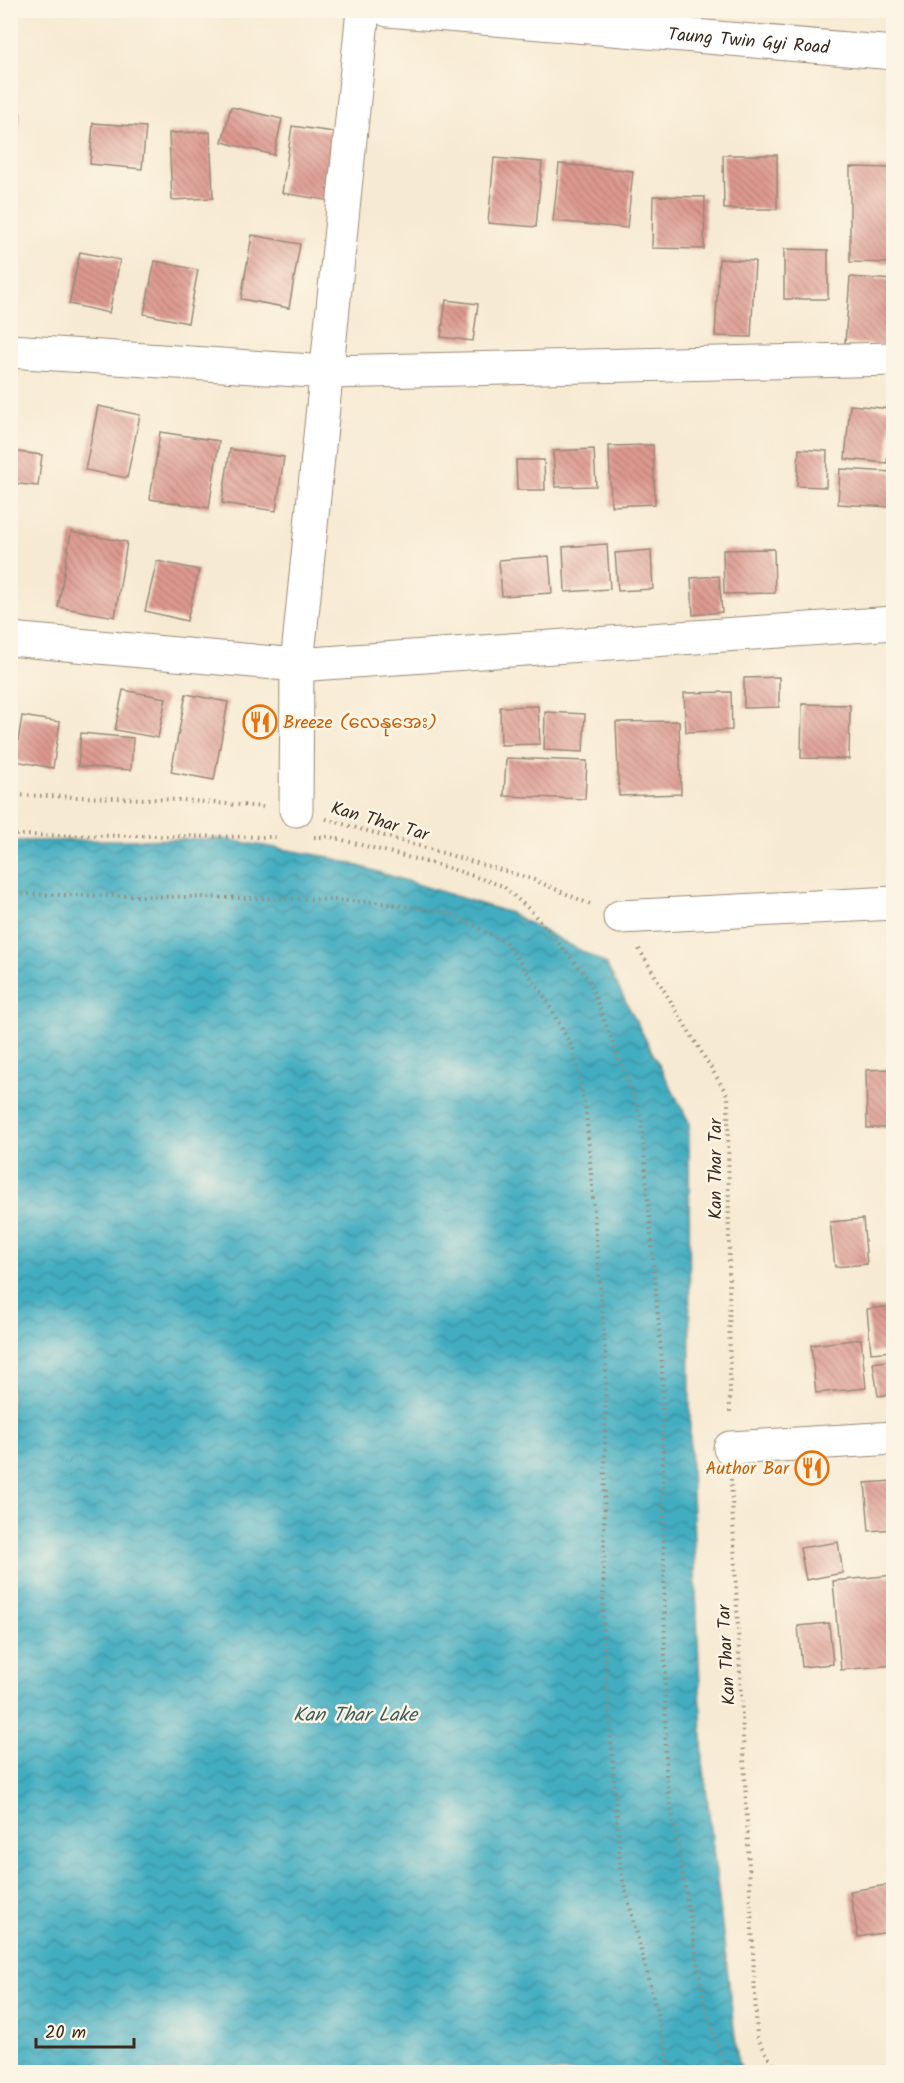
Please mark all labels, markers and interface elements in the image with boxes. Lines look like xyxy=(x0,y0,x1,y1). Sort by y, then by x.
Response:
street label: Taung Twin Gyi Road xyxy=(667,21,832,64)
restaurant icon: Breeze (လေနုအေး) xyxy=(242,704,278,740)
place label: Breeze (လေနုအေး) xyxy=(283,709,437,738)
street label: Kan Thar Tar xyxy=(327,795,433,851)
street label: Kan Thar Tar xyxy=(702,1118,731,1219)
restaurant icon: Author Bar xyxy=(794,1450,830,1486)
place label: Author Bar xyxy=(706,1455,790,1484)
street label: Kan Thar Tar xyxy=(710,1603,745,1706)
water label: Kan Thar Lake xyxy=(293,1700,419,1732)
scale bar xyxy=(36,2011,134,2049)
text: 20 m xyxy=(45,2019,86,2048)

